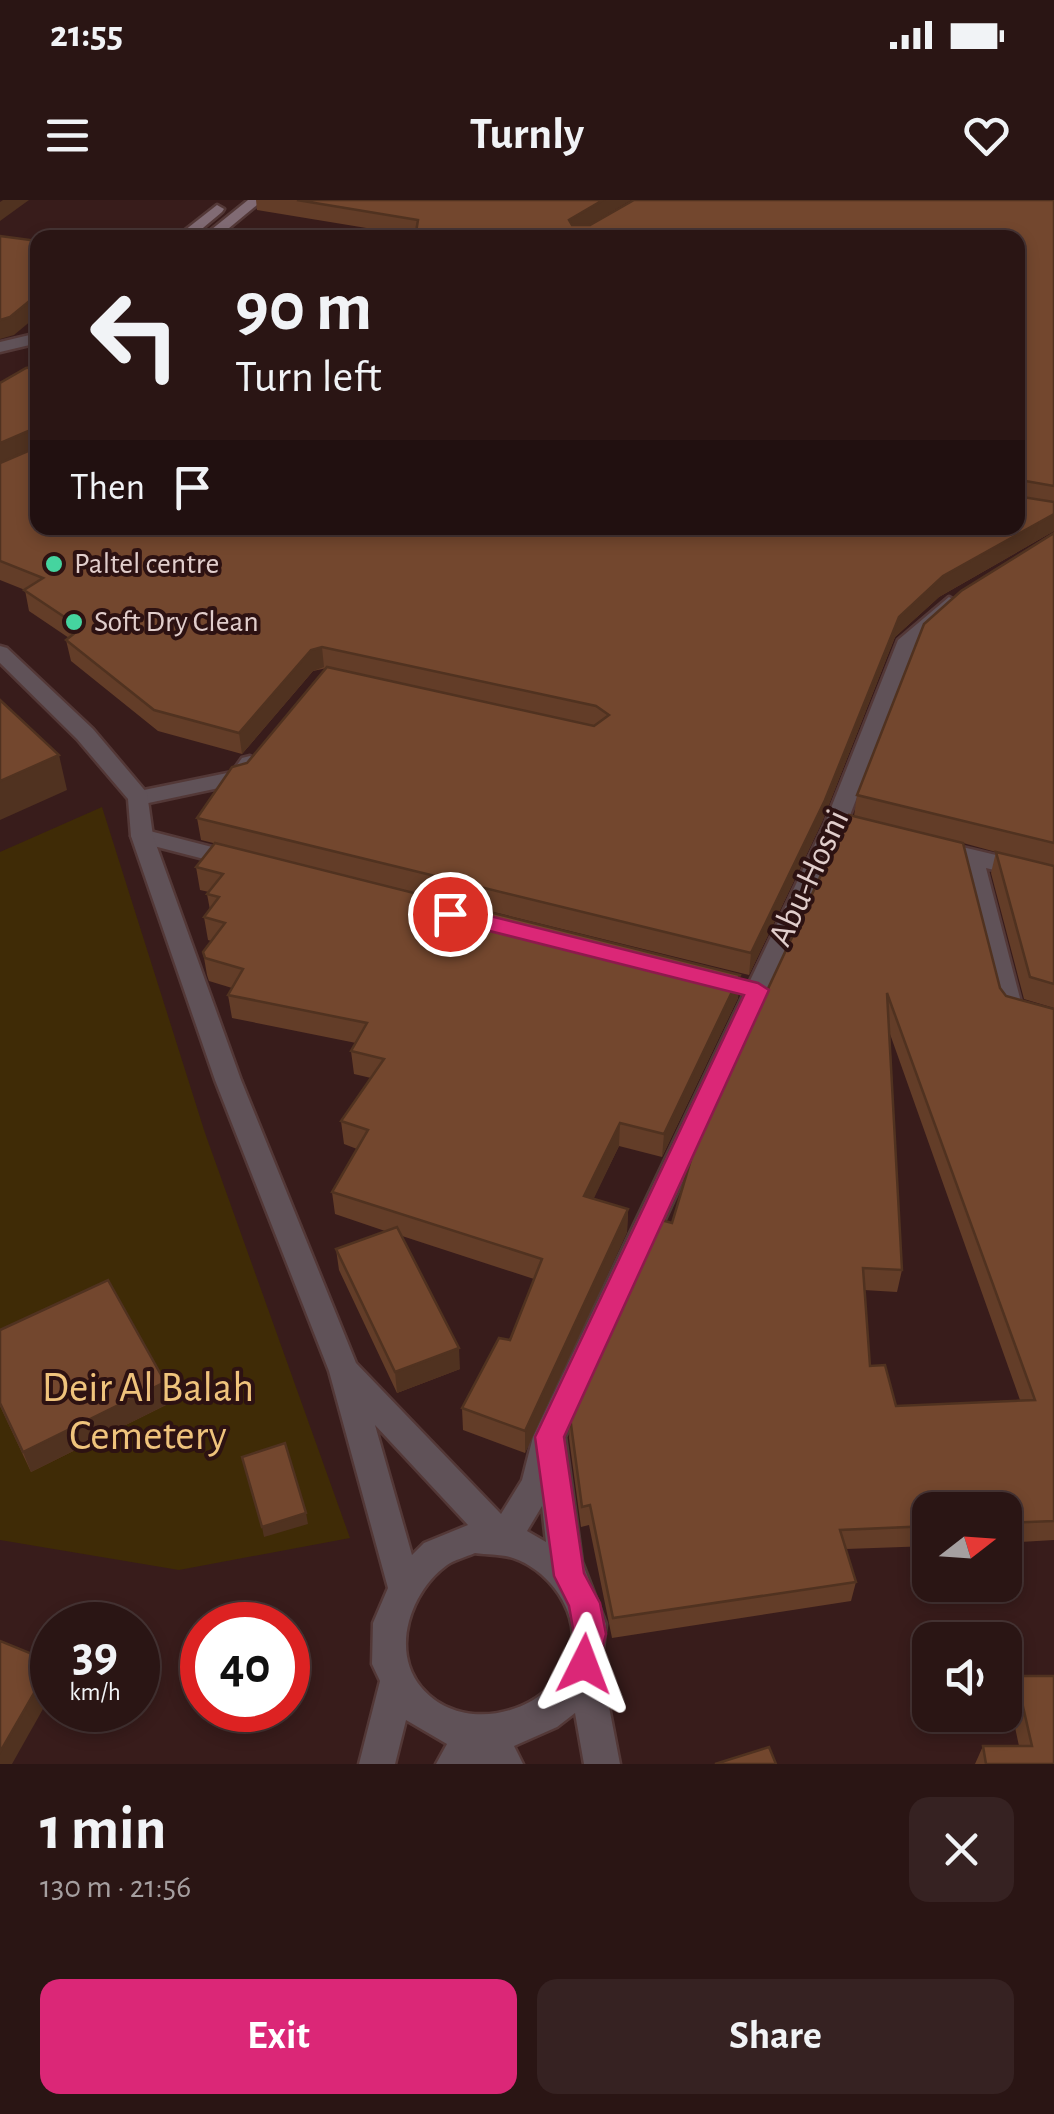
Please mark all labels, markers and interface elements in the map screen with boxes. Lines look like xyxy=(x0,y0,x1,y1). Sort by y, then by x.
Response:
text: 21:55 xyxy=(50,16,123,54)
icon: menu xyxy=(40,108,95,163)
icon: heart xyxy=(959,108,1014,163)
text: Turnly xyxy=(470,112,584,157)
icon: left xyxy=(70,270,200,400)
text: 90 m xyxy=(235,273,372,343)
text: Turn left xyxy=(235,355,382,400)
icon: arrive xyxy=(165,460,220,515)
text: Then xyxy=(70,469,145,507)
place label: Paltel centre xyxy=(74,549,219,579)
marker: Paltel centre xyxy=(43,553,65,575)
place label: Soft Dry Clean xyxy=(94,607,259,637)
marker: Soft Dry Clean xyxy=(63,611,85,633)
street label: Abu-Hosni xyxy=(762,805,856,951)
pin xyxy=(408,872,493,957)
icon: arrive xyxy=(423,887,478,942)
park label: Deir Al Balah Cemetery xyxy=(42,1367,254,1457)
north arrow xyxy=(912,1492,1022,1602)
map controls xyxy=(912,1492,1022,1732)
speed limit sign: 40 xyxy=(180,1602,310,1732)
position arrow xyxy=(532,1612,636,1716)
button: sound xyxy=(912,1622,1022,1732)
text: 39 xyxy=(72,1630,118,1680)
text: km/h xyxy=(69,1680,121,1705)
button: close xyxy=(909,1797,1014,1902)
text: 1 min xyxy=(40,1800,166,1860)
text: 130 m · 21:56 xyxy=(40,1871,191,1903)
button: Exit xyxy=(40,1979,517,2094)
button: Share xyxy=(537,1979,1014,2094)

